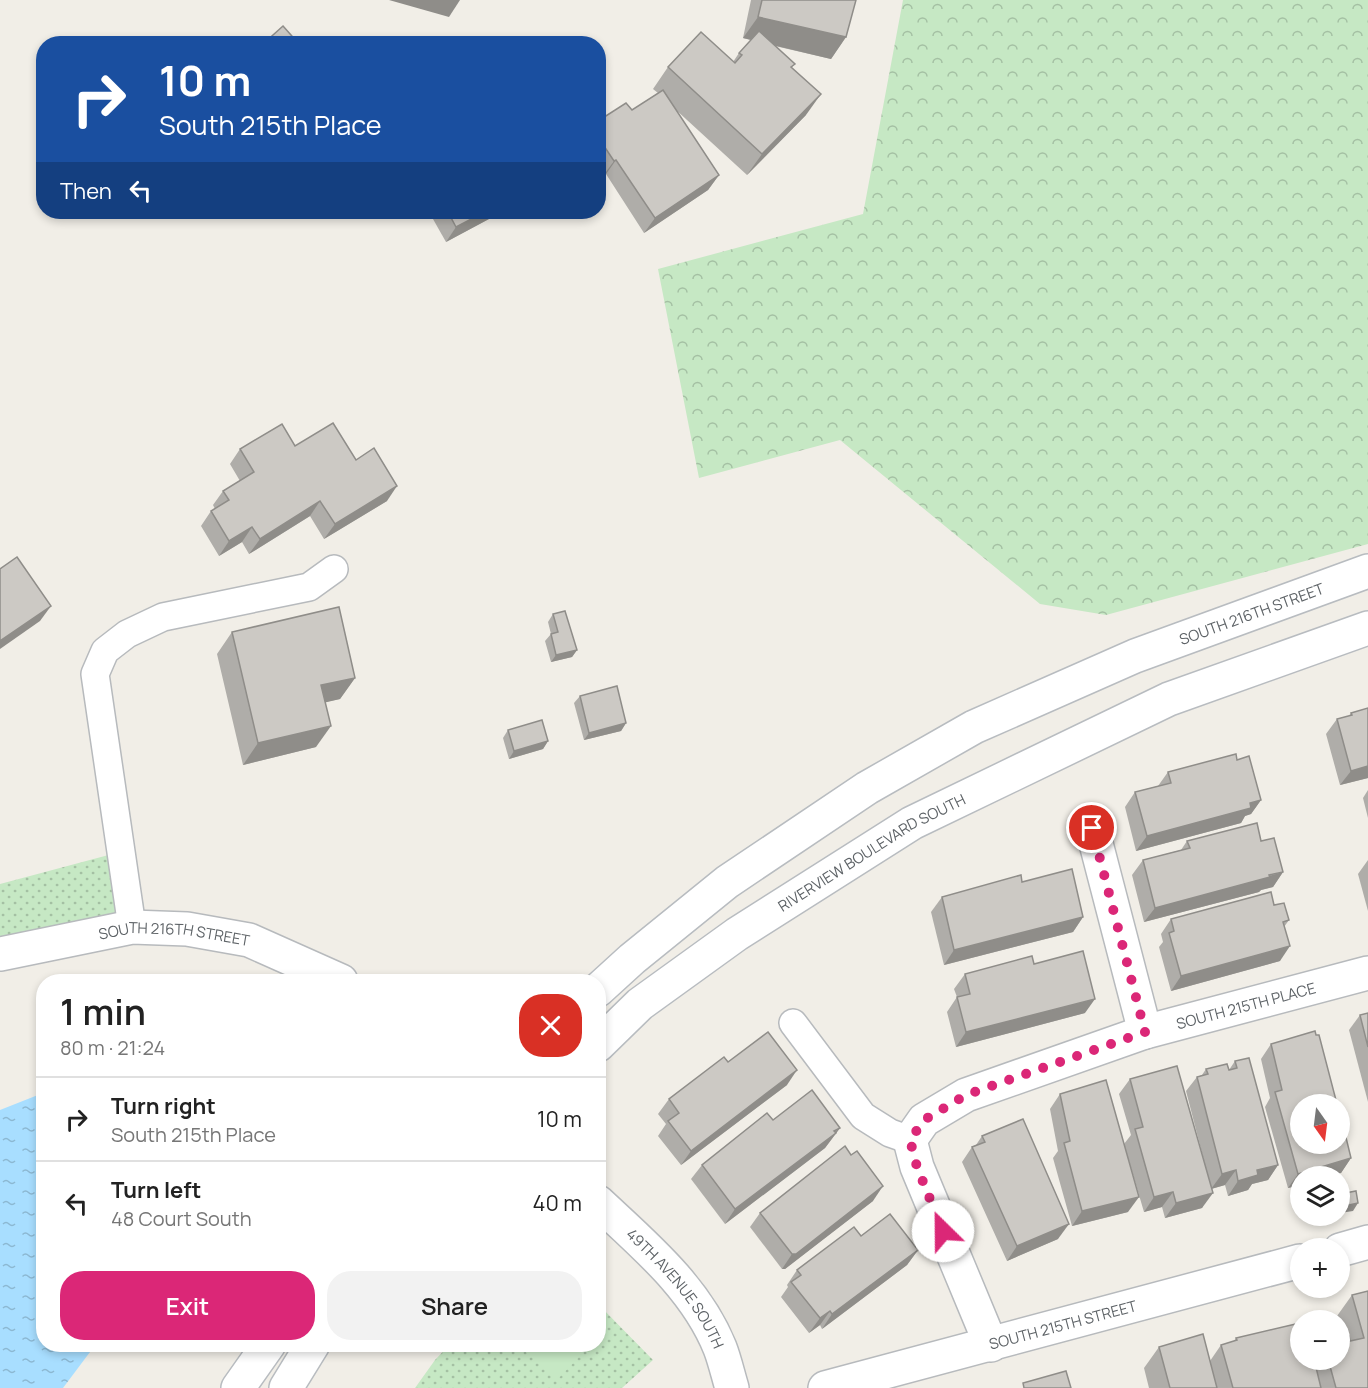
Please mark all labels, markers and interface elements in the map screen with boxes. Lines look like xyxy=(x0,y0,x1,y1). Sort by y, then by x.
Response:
text: 10 m xyxy=(159,51,251,109)
icon: right xyxy=(60,60,138,138)
text: South 215th Place xyxy=(159,106,382,143)
icon: left xyxy=(124,174,157,207)
text: Then xyxy=(60,176,112,206)
street label: SOUTH 216TH STREET xyxy=(1176,577,1327,650)
street label: RIVERVIEW BOULEVARD SOUTH xyxy=(774,788,969,916)
pin xyxy=(1066,802,1117,853)
icon: arrive xyxy=(1075,811,1108,844)
street label: SOUTH 216TH STREET xyxy=(97,916,251,950)
street label: SOUTH 215TH PLACE xyxy=(1174,977,1318,1034)
text: 1 min xyxy=(60,987,146,1036)
button: close xyxy=(519,994,582,1057)
text: 80 m · 21:24 xyxy=(60,1034,165,1061)
text: Turn right xyxy=(111,1091,216,1121)
north arrow xyxy=(1290,1094,1350,1154)
map controls xyxy=(1290,1094,1350,1370)
icon: right xyxy=(60,1103,93,1136)
text: 10 m xyxy=(537,1104,582,1134)
text: South 215th Place xyxy=(111,1121,276,1148)
button: layers xyxy=(1290,1166,1350,1226)
text: Turn left xyxy=(111,1175,201,1205)
icon: left xyxy=(60,1187,93,1220)
text: 40 m xyxy=(533,1188,582,1218)
position arrow xyxy=(911,1199,975,1263)
text: 48 Court South xyxy=(111,1205,252,1232)
street label: 49TH AVENUE SOUTH xyxy=(622,1223,729,1352)
button: + xyxy=(1290,1238,1350,1298)
button: Exit xyxy=(60,1271,315,1340)
button: Share xyxy=(327,1271,582,1340)
street label: SOUTH 215TH STREET xyxy=(987,1295,1139,1354)
button: − xyxy=(1290,1310,1350,1370)

